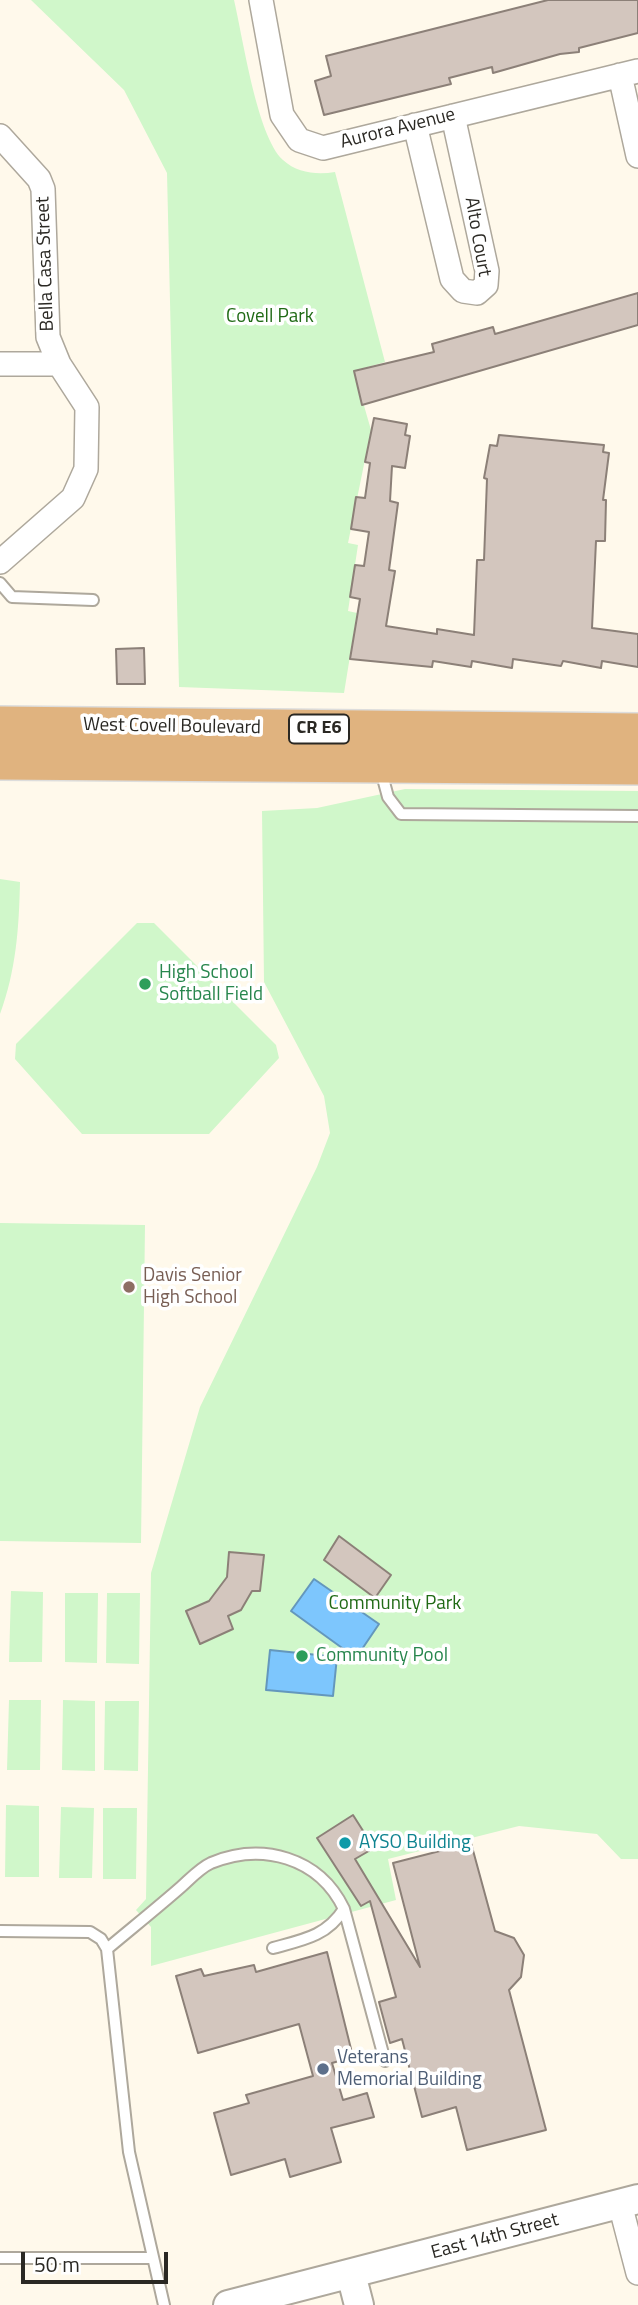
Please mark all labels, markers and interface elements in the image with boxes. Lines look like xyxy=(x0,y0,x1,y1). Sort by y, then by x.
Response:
street label: Aurora Avenue xyxy=(338,104,458,154)
street label: Bella Casa Street xyxy=(32,196,60,332)
street label: Alto Court xyxy=(459,196,495,278)
park label: Covell Park xyxy=(226,306,314,328)
street label: West Covell Boulevard xyxy=(83,714,261,740)
road number: CR E6 xyxy=(289,714,349,744)
place label: High School Softball Field xyxy=(159,962,263,1006)
marker: High School Softball Field xyxy=(137,976,153,992)
place label: Davis Senior High School xyxy=(143,1265,242,1309)
marker: Davis Senior High School xyxy=(121,1279,137,1295)
park label: Community Park xyxy=(329,1593,461,1615)
place label: Community Pool xyxy=(316,1645,448,1667)
marker: Community Pool xyxy=(294,1648,310,1664)
place label: AYSO Building xyxy=(359,1832,471,1854)
marker: AYSO Building xyxy=(337,1835,353,1851)
place label: Veterans Memorial Building xyxy=(337,2047,482,2091)
marker: Veterans Memorial Building xyxy=(315,2061,331,2077)
street label: East 14th Street xyxy=(429,2209,561,2265)
scale bar xyxy=(24,2238,172,2282)
text: 50 m xyxy=(34,2248,80,2280)

